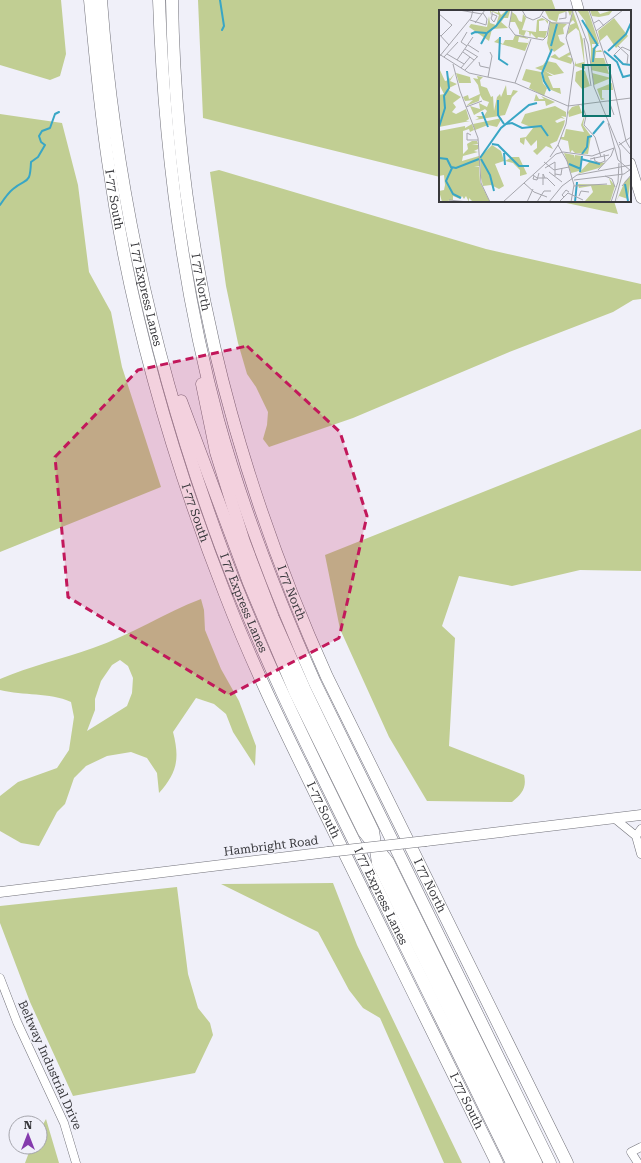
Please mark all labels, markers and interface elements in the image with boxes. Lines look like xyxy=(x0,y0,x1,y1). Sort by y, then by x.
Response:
inset map xyxy=(439,10,631,202)
street label: I-77 South xyxy=(102,168,126,231)
street label: I 77 Express Lanes xyxy=(127,241,165,348)
street label: I 77 North xyxy=(189,252,213,312)
street label: I-77 South xyxy=(179,482,212,544)
street label: I 77 Express Lanes xyxy=(217,551,270,655)
street label: I 77 North xyxy=(274,563,309,623)
street label: I-77 South xyxy=(304,779,343,841)
street label: Hambright Road xyxy=(223,833,319,859)
street label: I 77 Express Lanes xyxy=(351,845,411,947)
street label: I 77 North xyxy=(411,856,449,915)
street label: Beltway Industrial Drive xyxy=(15,998,85,1132)
street label: I-77 South xyxy=(447,1070,486,1132)
north arrow xyxy=(8,1115,48,1155)
text: N xyxy=(24,1119,33,1132)

